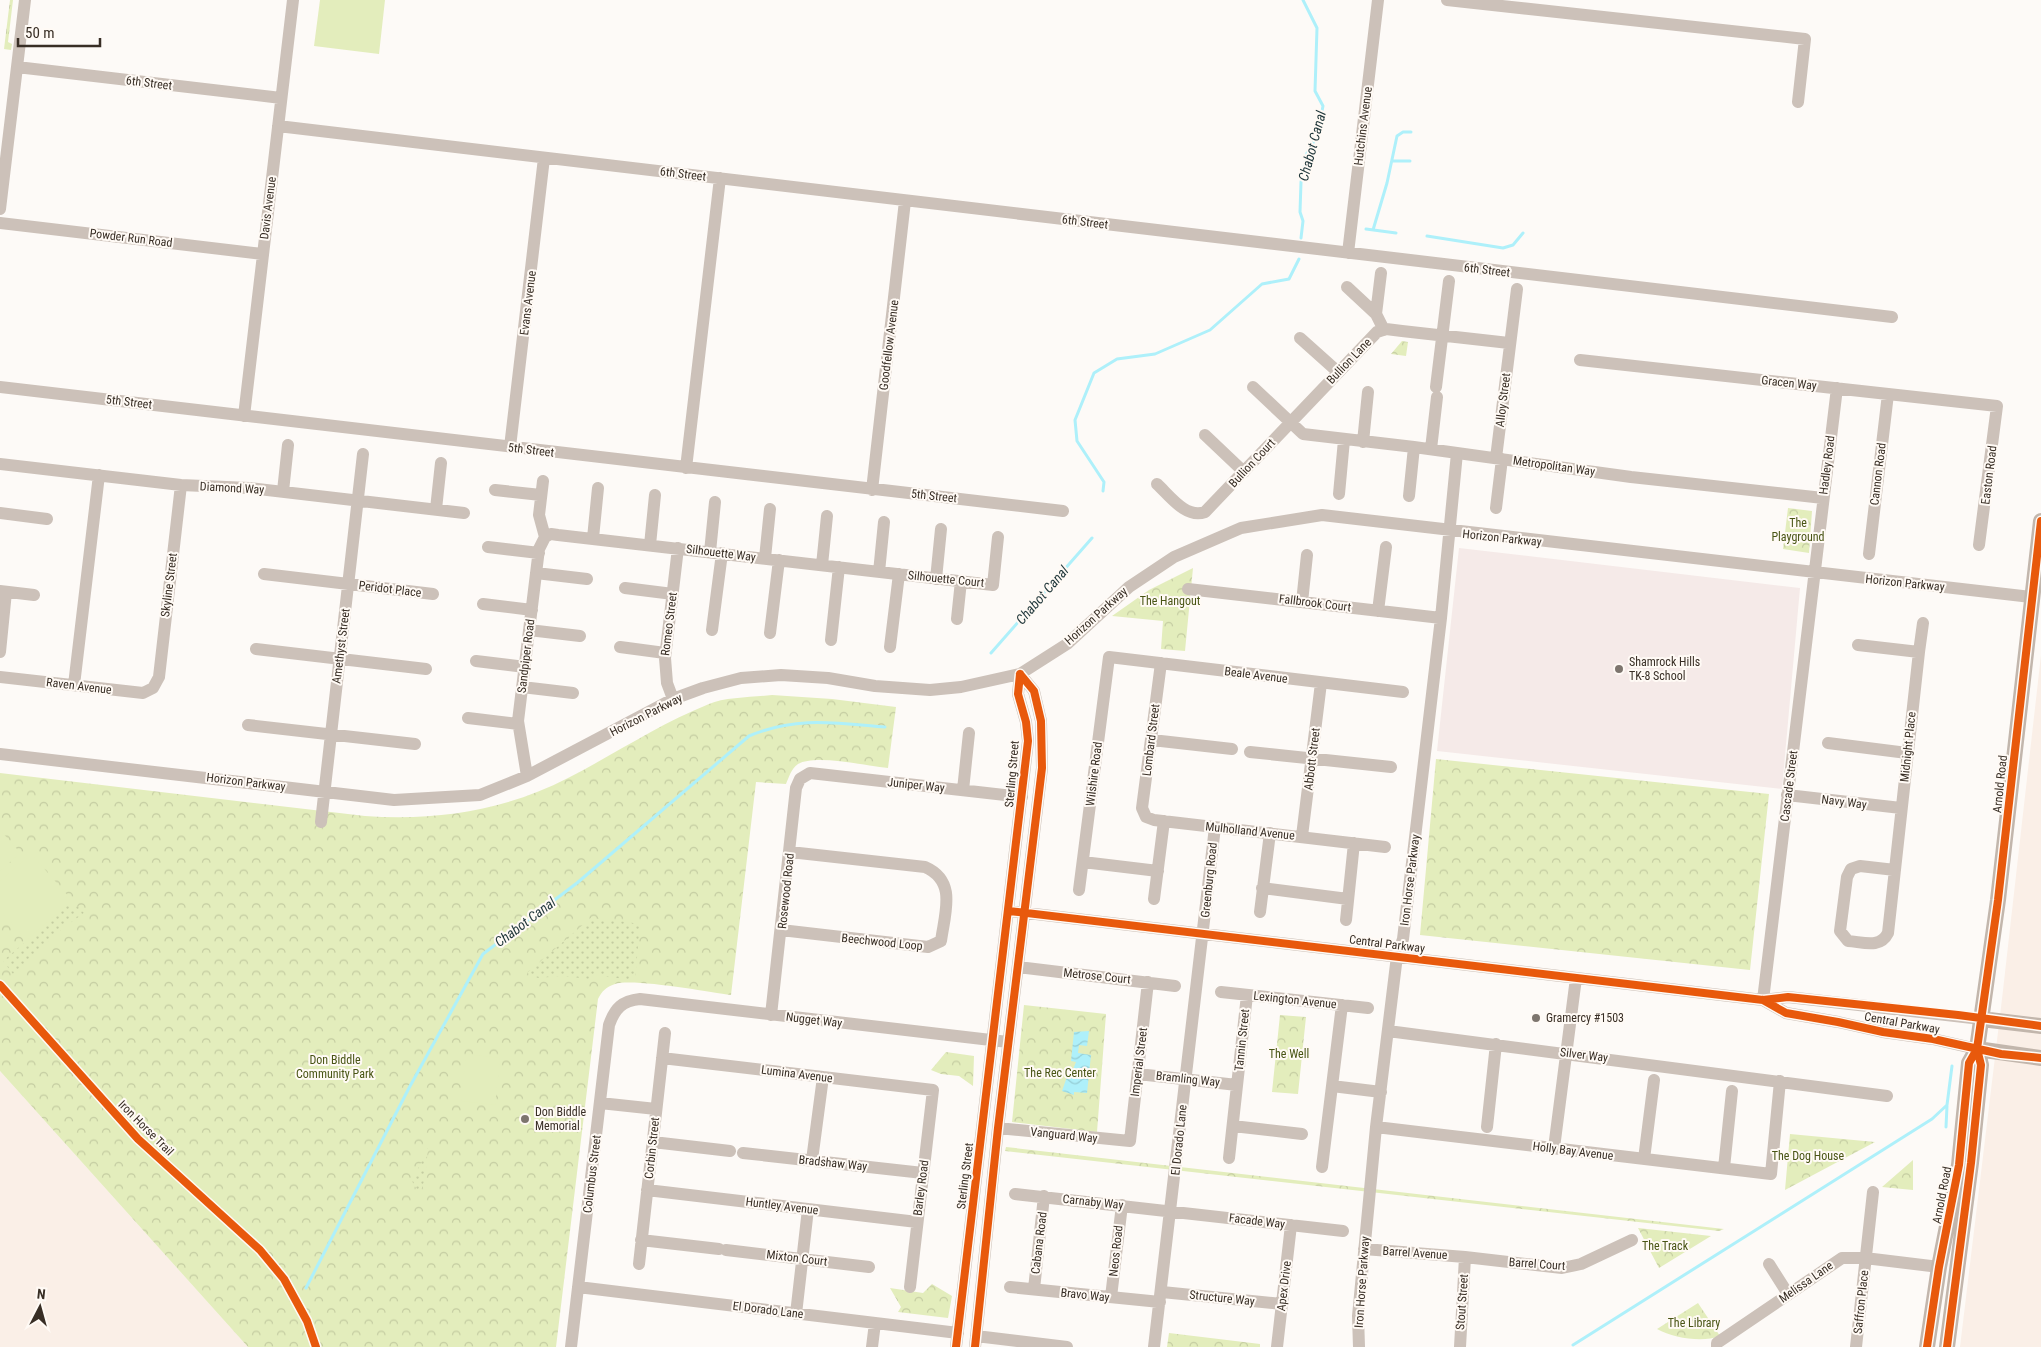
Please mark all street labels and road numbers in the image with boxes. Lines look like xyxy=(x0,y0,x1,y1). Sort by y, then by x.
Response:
street label: 6th Street xyxy=(125,73,173,93)
street label: Hutchins Avenue xyxy=(1351,85,1375,166)
street label: 6th Street xyxy=(659,164,707,184)
street label: Davis Avenue xyxy=(257,175,279,240)
street label: 6th Street xyxy=(1061,212,1109,232)
street label: Powder Run Road xyxy=(89,226,173,250)
street label: 6th Street xyxy=(1463,260,1511,280)
street label: Evans Avenue xyxy=(517,269,539,336)
street label: Goodfellow Avenue xyxy=(877,299,902,391)
street label: Bullion Lane xyxy=(1324,335,1374,387)
street label: Alloy Street xyxy=(1493,372,1513,428)
street label: Gracen Way xyxy=(1761,373,1817,393)
street label: 5th Street xyxy=(105,392,153,412)
street label: Bullion Court xyxy=(1226,435,1278,490)
street label: Hadley Road xyxy=(1816,435,1838,495)
street label: 5th Street xyxy=(507,440,555,460)
street label: Cannon Road xyxy=(1867,442,1889,506)
street label: Easton Road xyxy=(1978,445,2000,505)
street label: Metropolitan Way xyxy=(1512,453,1596,479)
street label: Diamond Way xyxy=(199,479,265,497)
street label: 5th Street xyxy=(910,487,958,505)
street label: Horizon Parkway xyxy=(1462,527,1542,549)
street label: Silhouette Way xyxy=(685,542,757,564)
street label: Skyline Street xyxy=(158,552,180,618)
street label: Silhouette Court xyxy=(907,568,985,590)
street label: Horizon Parkway xyxy=(1865,572,1945,594)
street label: Peridot Place xyxy=(358,578,423,600)
street label: Horizon Parkway xyxy=(1062,584,1130,648)
street label: Romeo Street xyxy=(658,591,680,657)
street label: Fallbrook Court xyxy=(1278,592,1352,614)
street label: Amethyst Street xyxy=(329,607,353,684)
street label: Sandpiper Road xyxy=(515,618,537,694)
street label: Beale Avenue xyxy=(1224,664,1289,686)
street label: Raven Avenue xyxy=(45,675,113,697)
street label: Horizon Parkway xyxy=(607,691,685,739)
street label: Lombard Street xyxy=(1140,703,1162,777)
street label: Midnight Place xyxy=(1897,711,1919,783)
street label: Abbott Street xyxy=(1301,727,1323,791)
street label: Sterling Street xyxy=(1002,739,1022,808)
street label: Wilshire Road xyxy=(1083,741,1105,807)
street label: Cascade Street xyxy=(1778,749,1800,822)
street label: Arnold Road xyxy=(1990,754,2010,814)
street label: Horizon Parkway xyxy=(206,770,286,794)
street label: Juniper Way xyxy=(887,775,945,795)
street label: Navy Way xyxy=(1821,792,1867,812)
street label: Mulholland Avenue xyxy=(1205,819,1296,843)
street label: Iron Horse Parkway xyxy=(1397,834,1423,926)
street label: Greenburg Road xyxy=(1198,842,1220,918)
street label: Rosewood Road xyxy=(775,852,797,930)
street label: Beechwood Loop xyxy=(841,931,923,953)
street label: Central Parkway xyxy=(1348,932,1426,956)
street label: Metrose Court xyxy=(1063,965,1132,987)
street label: Lexington Avenue xyxy=(1253,989,1338,1011)
street label: Tannin Street xyxy=(1232,1008,1252,1072)
street label: Central Parkway xyxy=(1863,1009,1941,1037)
street label: Nugget Way xyxy=(785,1010,843,1030)
street label: Imperial Street xyxy=(1128,1026,1150,1097)
street label: Silver Way xyxy=(1559,1045,1609,1065)
street label: Lumina Avenue xyxy=(760,1063,834,1085)
street label: Bramling Way xyxy=(1155,1069,1221,1089)
street label: Iron Horse Trail xyxy=(115,1097,177,1159)
street label: El Dorado Lane xyxy=(1168,1104,1190,1176)
street label: Corbin Street xyxy=(642,1116,662,1179)
street label: Vanguard Way xyxy=(1030,1125,1098,1145)
street label: Columbus Street xyxy=(580,1134,604,1214)
street label: Holly Bay Avenue xyxy=(1532,1139,1615,1163)
street label: Sterling Street xyxy=(954,1141,976,1210)
street label: Bradshaw Way xyxy=(798,1152,868,1174)
street label: Barley Road xyxy=(911,1159,931,1217)
street label: Arnold Road xyxy=(1930,1165,1954,1225)
street label: Carnaby Way xyxy=(1062,1192,1124,1212)
street label: Huntley Avenue xyxy=(745,1195,820,1217)
street label: Cabana Road xyxy=(1028,1211,1050,1275)
street label: Facade Way xyxy=(1228,1211,1286,1231)
street label: Neos Road xyxy=(1106,1225,1126,1277)
street label: Iron Horse Parkway xyxy=(1352,1236,1372,1328)
street label: Barrel Avenue xyxy=(1382,1244,1448,1262)
street label: Mixton Court xyxy=(766,1247,829,1269)
street label: Barrel Court xyxy=(1508,1255,1566,1273)
street label: Melissa Lane xyxy=(1776,1258,1836,1306)
street label: Apex Drive xyxy=(1274,1260,1294,1312)
street label: Saffron Place xyxy=(1851,1269,1871,1335)
street label: Stout Street xyxy=(1453,1273,1471,1330)
street label: Bravo Way xyxy=(1060,1285,1110,1305)
street label: Structure Way xyxy=(1189,1288,1255,1308)
street label: El Dorado Lane xyxy=(732,1299,805,1321)

